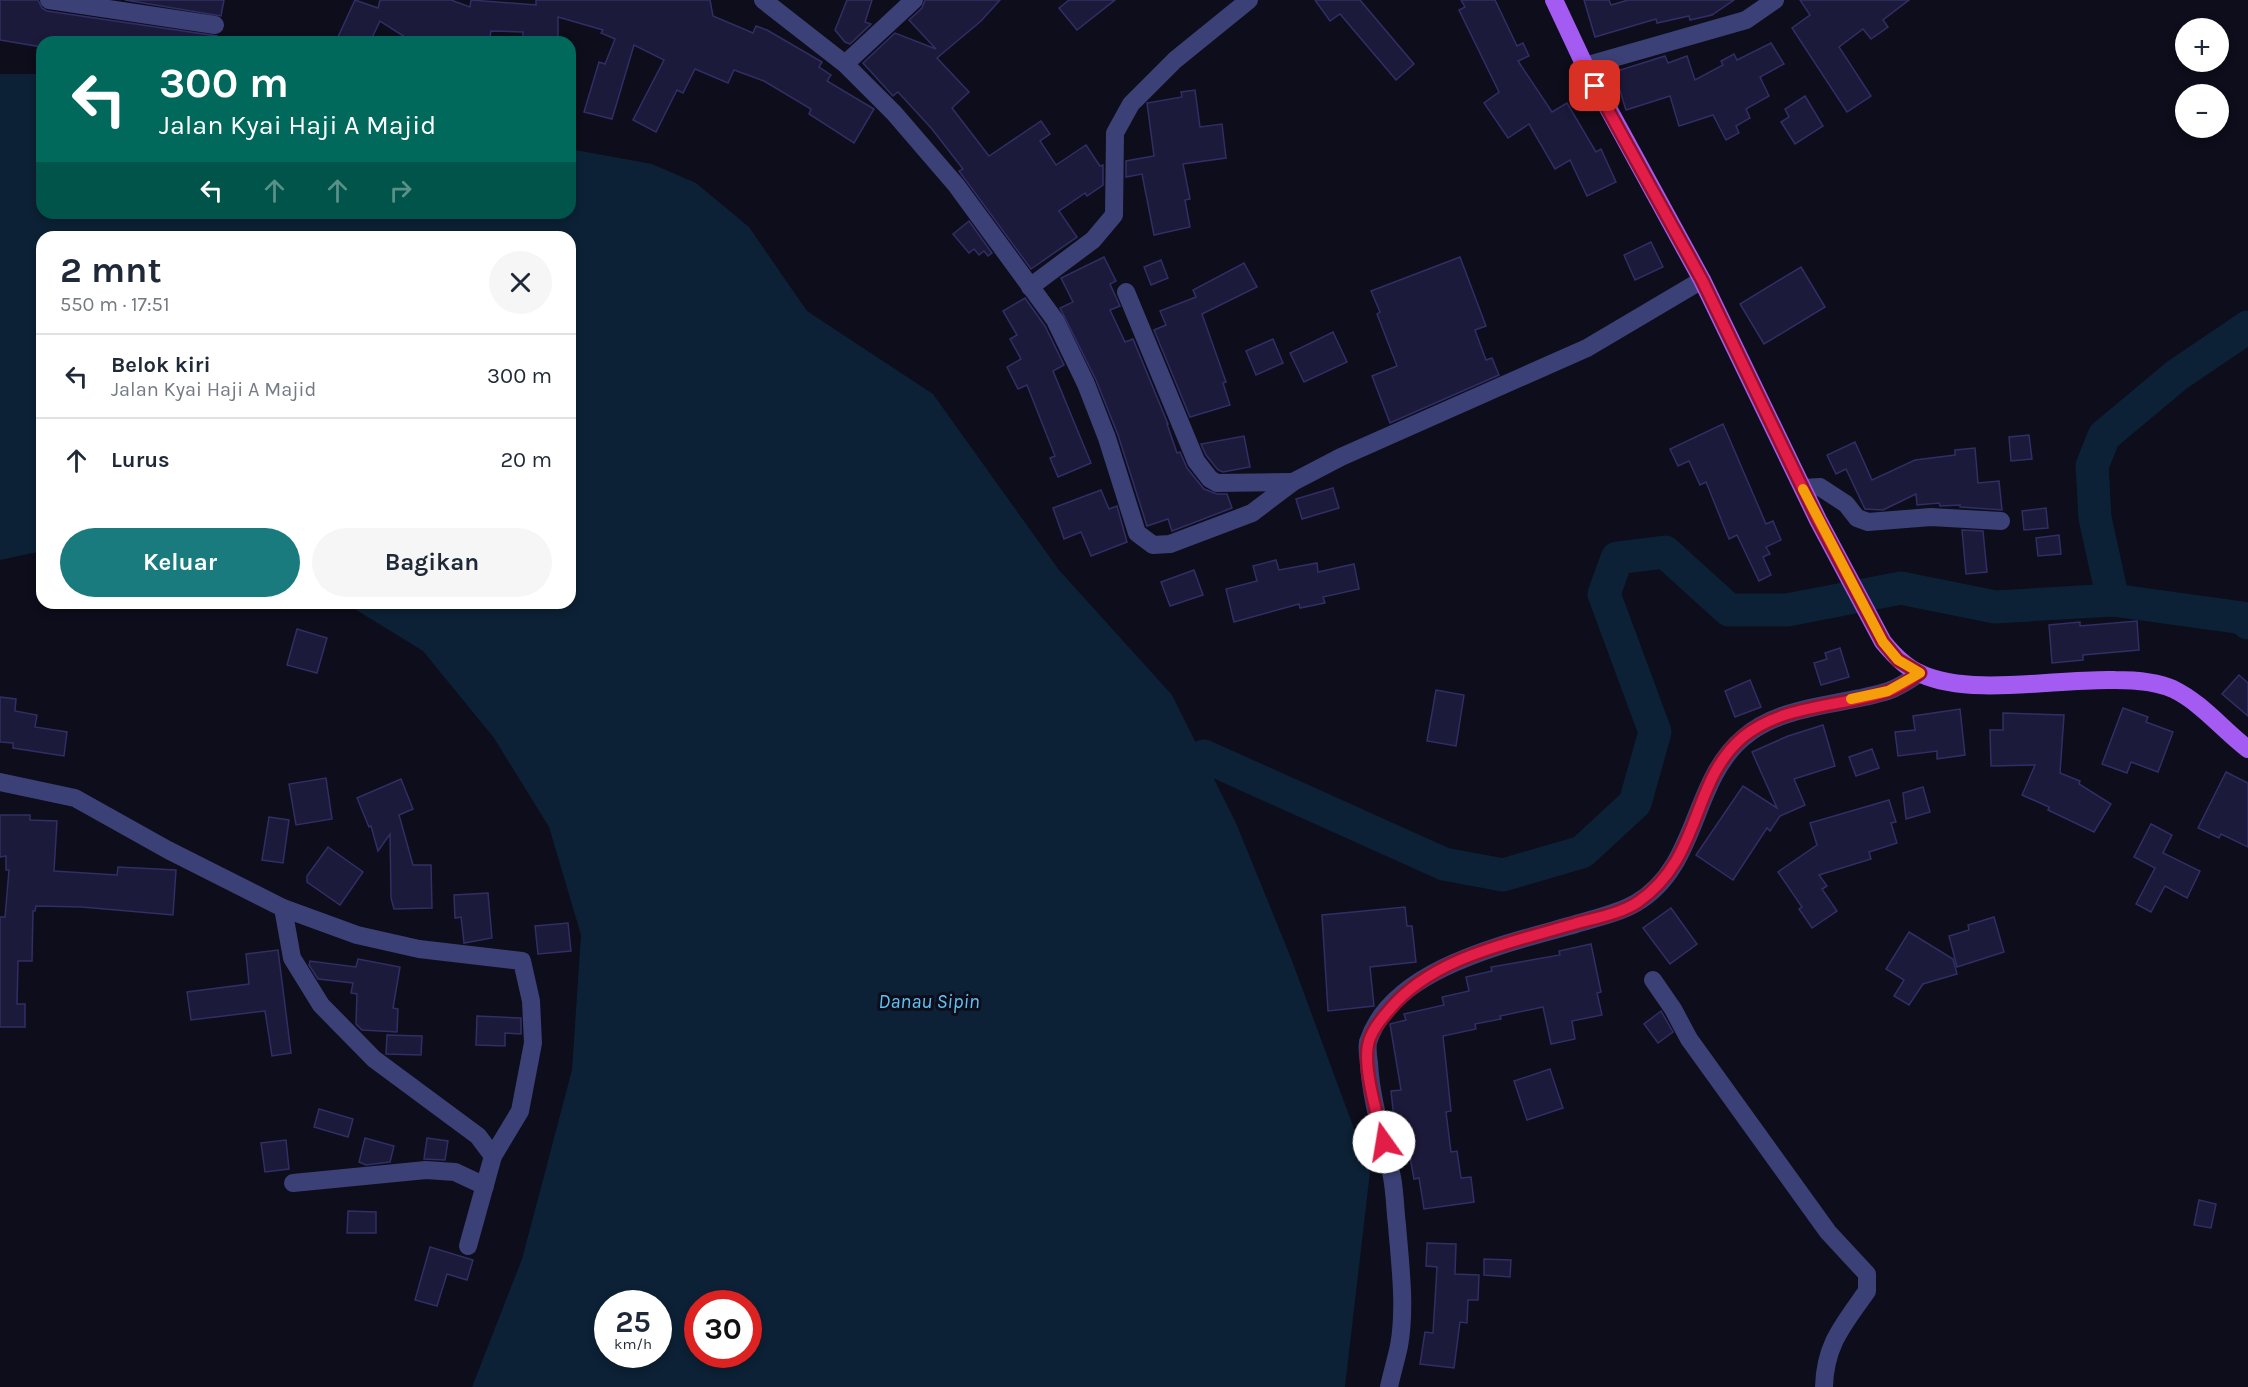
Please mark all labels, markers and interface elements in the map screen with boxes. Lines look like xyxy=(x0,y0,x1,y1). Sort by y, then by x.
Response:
map controls xyxy=(2175,18,2229,138)
button: + xyxy=(2175,18,2229,72)
text: 300 m xyxy=(159,58,289,108)
icon: left xyxy=(60,60,138,138)
pin xyxy=(1569,60,1620,111)
icon: arrive xyxy=(1578,69,1611,102)
button: − xyxy=(2175,84,2229,138)
text: Jalan Kyai Haji A Majid xyxy=(159,109,436,141)
icon: left xyxy=(195,174,228,207)
icon: ahead xyxy=(258,174,291,207)
icon: ahead xyxy=(321,174,354,207)
icon: right xyxy=(384,174,417,207)
text: 2 mnt xyxy=(60,249,162,291)
button: close xyxy=(489,251,552,314)
text: 550 m · 17:51 xyxy=(60,293,170,316)
text: Belok kiri xyxy=(111,352,211,378)
icon: left xyxy=(60,360,93,393)
text: 300 m xyxy=(487,363,552,389)
text: Jalan Kyai Haji A Majid xyxy=(111,378,316,401)
icon: ahead xyxy=(60,444,93,477)
text: Lurus xyxy=(111,447,170,473)
text: 20 m xyxy=(500,447,552,473)
button: Keluar xyxy=(60,528,300,597)
button: Bagikan xyxy=(312,528,552,597)
water label: Danau Sipin xyxy=(878,990,980,1013)
position arrow xyxy=(1352,1110,1416,1174)
speed limit sign: 30 xyxy=(684,1290,762,1368)
text: 25 xyxy=(615,1304,651,1340)
text: km/h xyxy=(614,1335,652,1353)

